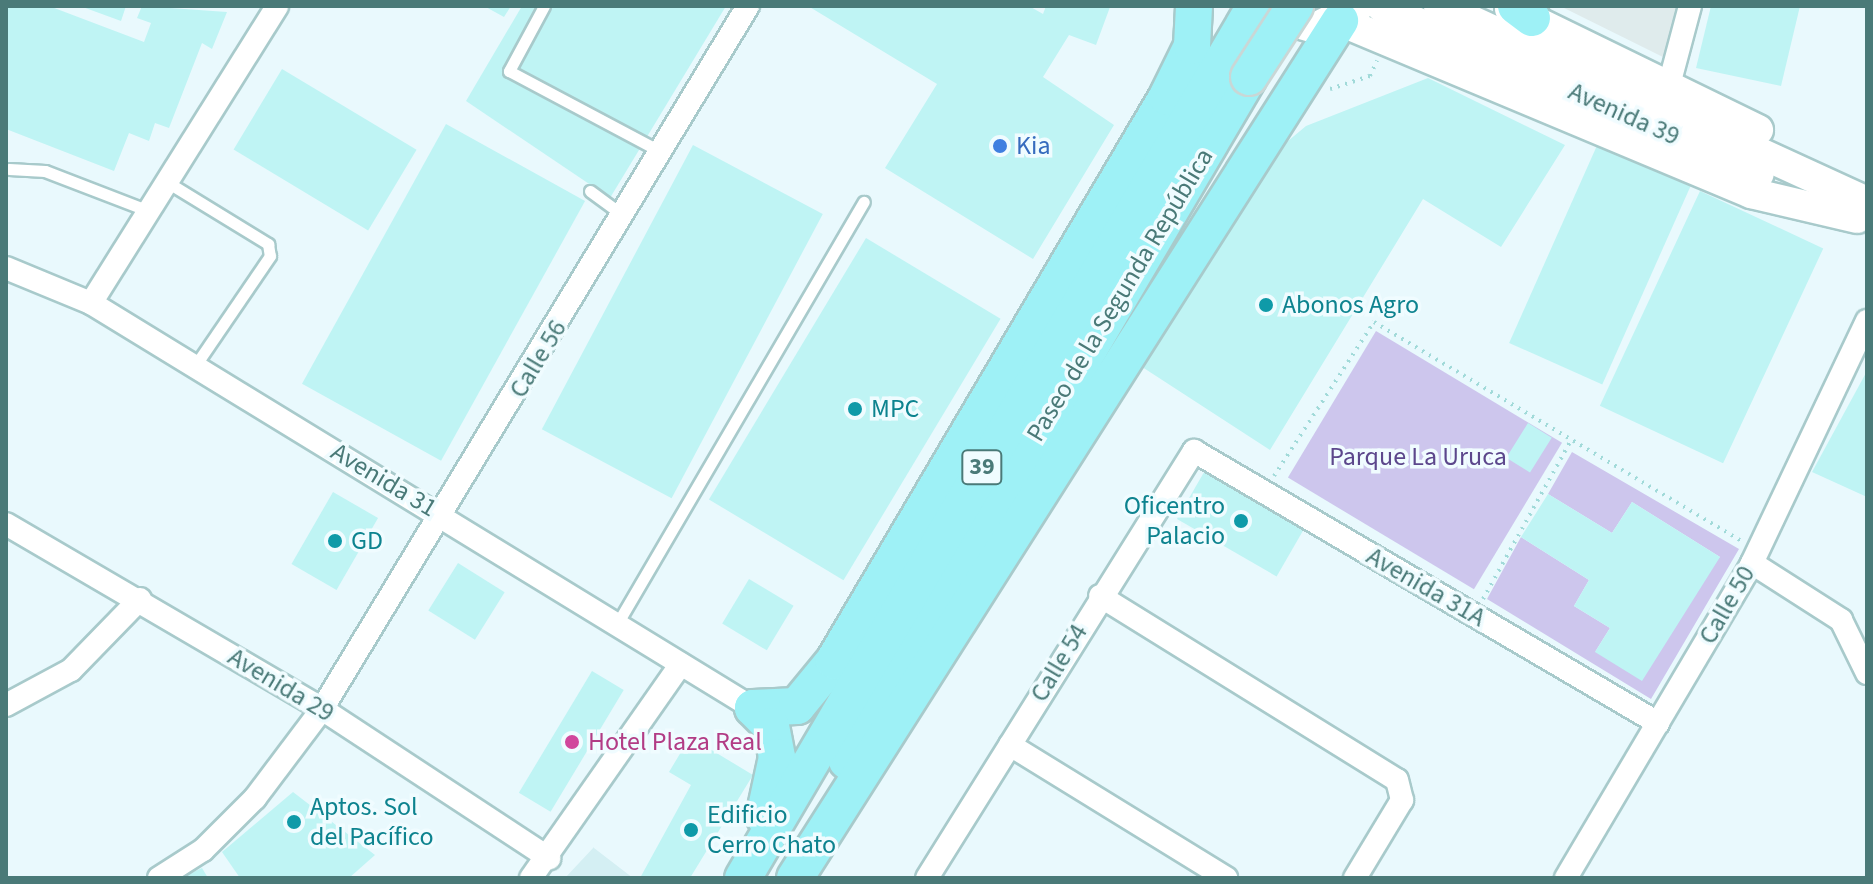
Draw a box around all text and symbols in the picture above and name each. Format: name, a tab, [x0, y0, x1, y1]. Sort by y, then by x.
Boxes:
street label: Avenida 39	[1564, 76, 1684, 152]
place label: Kia	[1016, 130, 1051, 162]
marker: Kia	[991, 137, 1009, 155]
street label: Paseo de la Segunda República	[1020, 143, 1220, 447]
place label: Abonos Agro	[1282, 289, 1419, 321]
marker: Abonos Agro	[1257, 296, 1275, 314]
street label: Calle 56	[503, 314, 573, 404]
place label: MPC	[871, 393, 919, 425]
marker: MPC	[846, 400, 864, 418]
street label: Avenida 31	[325, 436, 443, 524]
park label: Parque La Uruca	[1329, 441, 1507, 473]
road number: 39	[960, 447, 1004, 487]
place label: Oficentro Palacio	[1124, 490, 1225, 552]
marker: Oficentro Palacio	[1232, 512, 1250, 530]
place label: GD	[351, 525, 383, 557]
marker: GD	[326, 532, 344, 550]
street label: Avenida 31A	[1361, 540, 1491, 634]
street label: Calle 50	[1692, 560, 1762, 650]
street label: Calle 54	[1024, 618, 1094, 708]
street label: Avenida 29	[222, 641, 340, 729]
place label: Hotel Plaza Real	[588, 726, 762, 758]
marker: Hotel Plaza Real	[563, 733, 581, 751]
place label: Aptos. Sol del Pacífico	[310, 791, 434, 852]
place label: Edificio Cerro Chato	[707, 799, 836, 860]
marker: Aptos. Sol del Pacífico	[285, 813, 303, 831]
marker: Edificio Cerro Chato	[682, 821, 700, 839]

